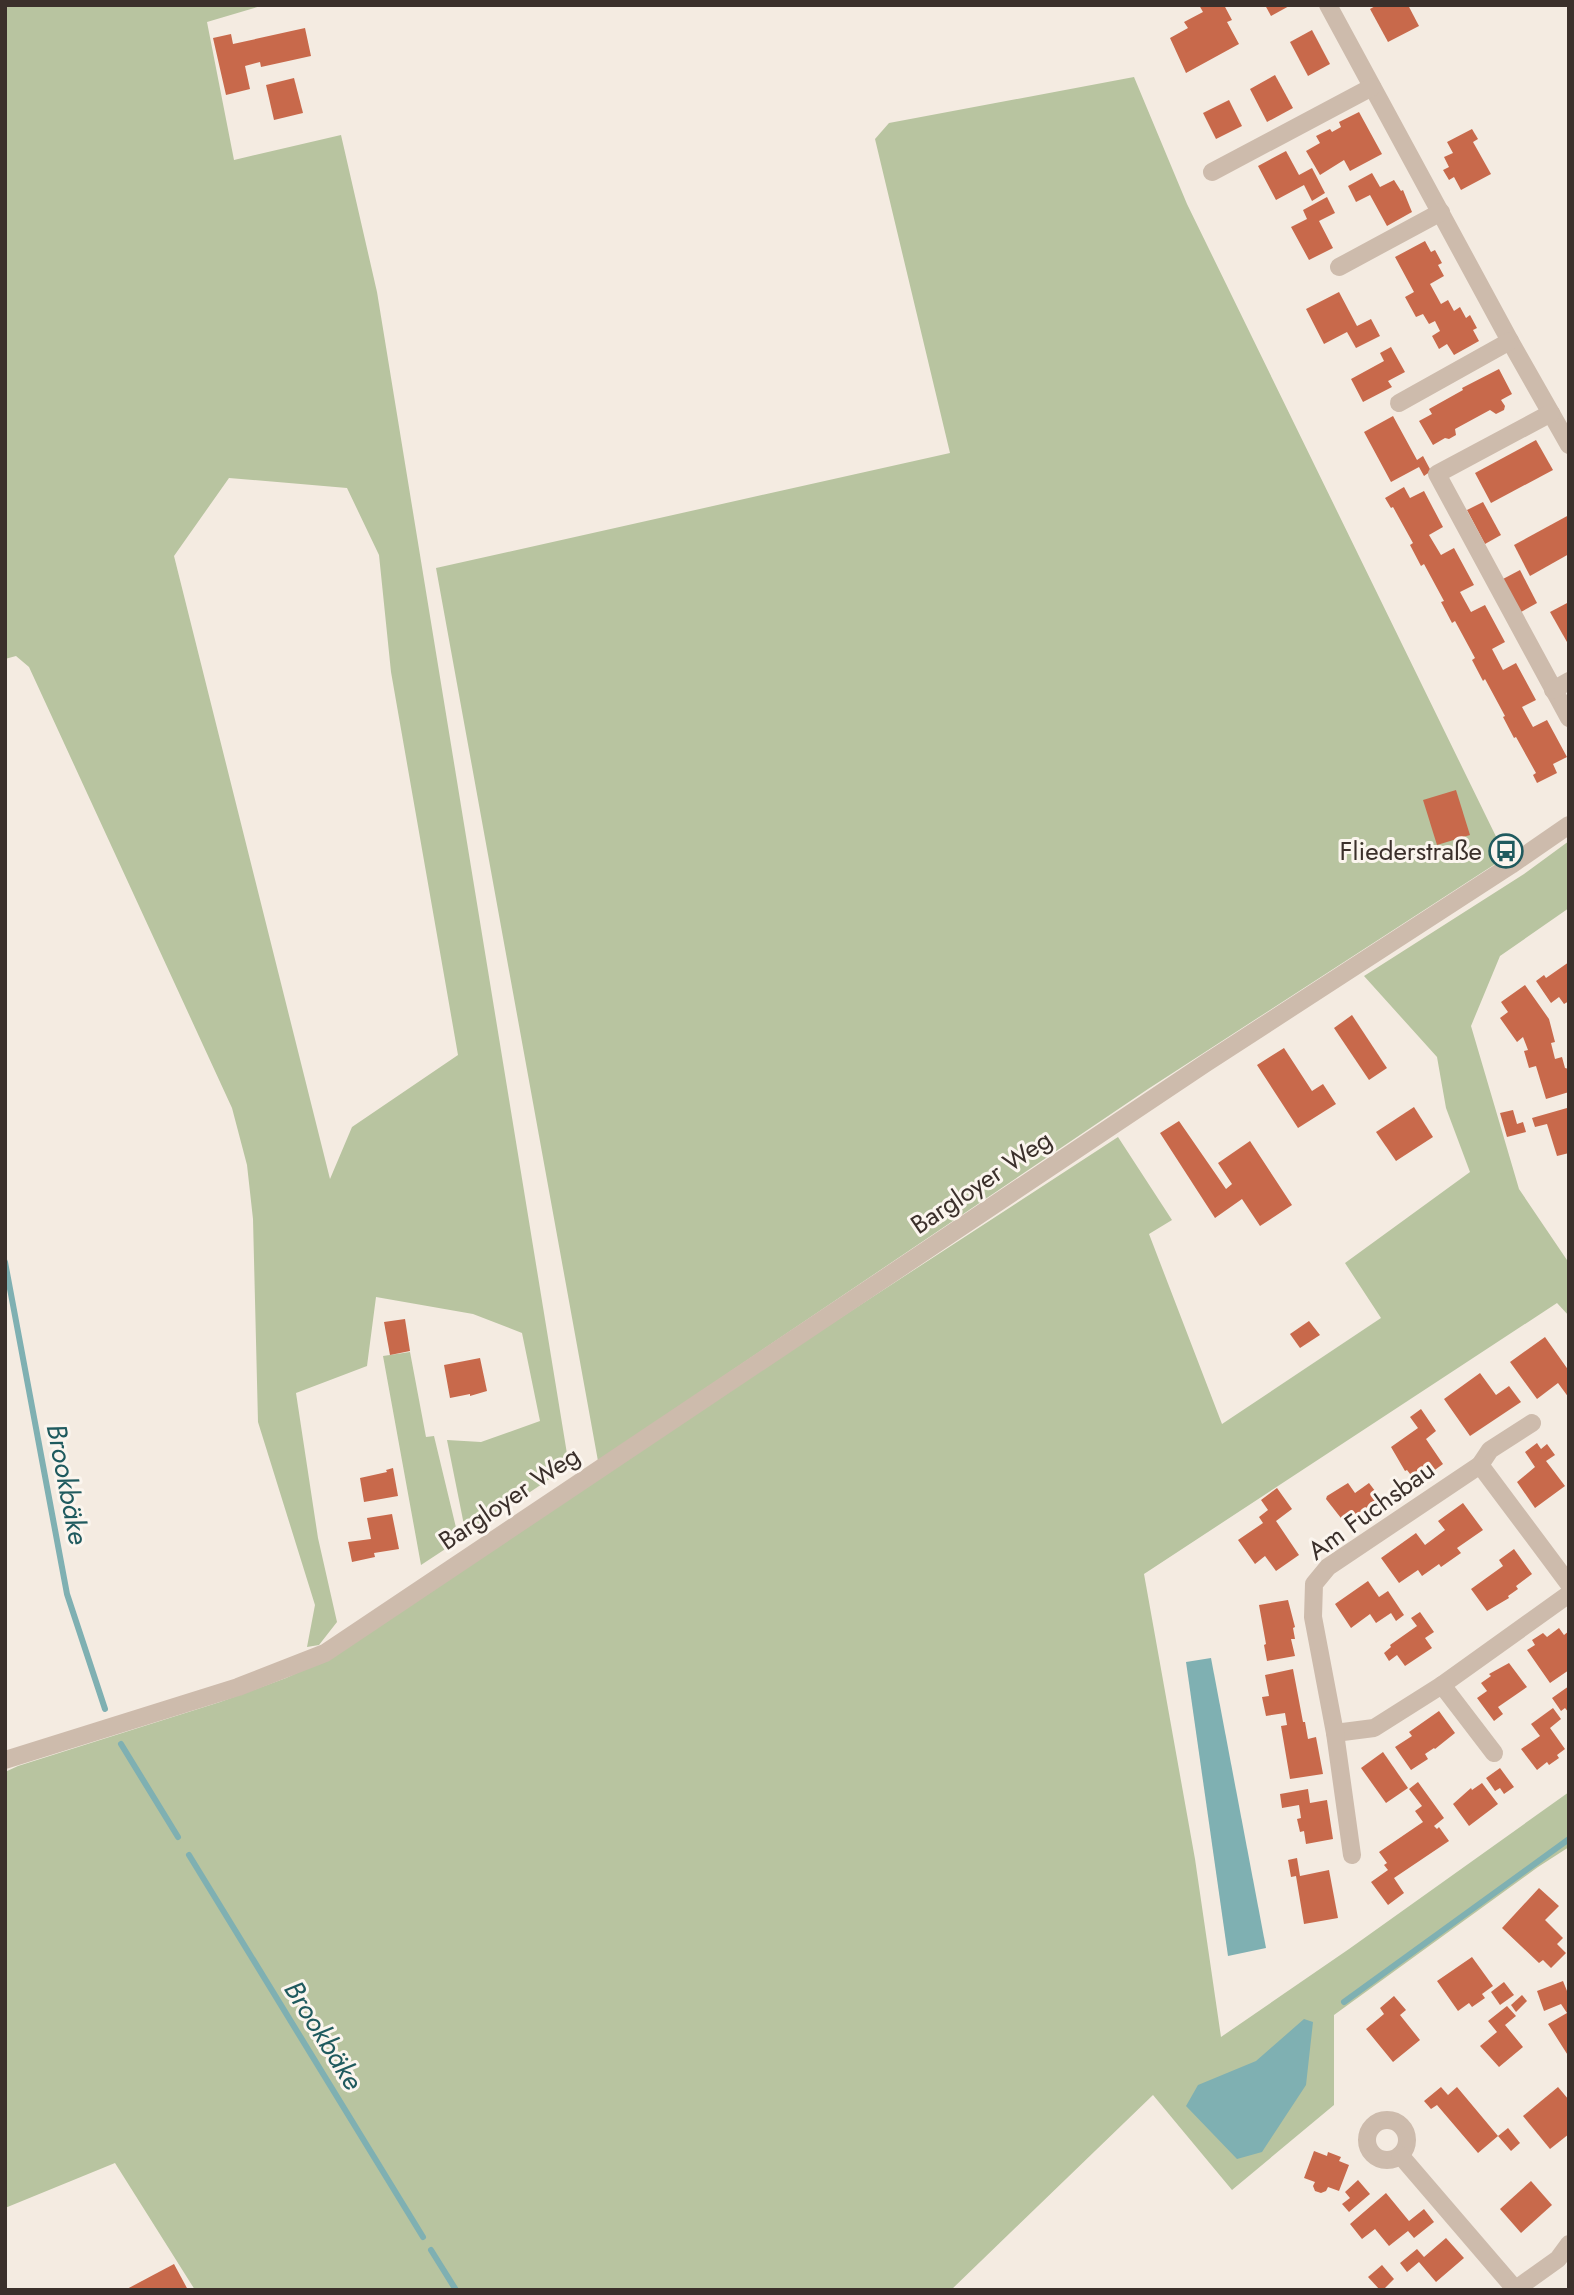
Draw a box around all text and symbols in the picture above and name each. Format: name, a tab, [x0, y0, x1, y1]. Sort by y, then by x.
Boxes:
place label: Fliederstraße	[1340, 832, 1482, 870]
bus stop icon: Fliederstraße	[1487, 832, 1525, 870]
street label: Bargloyer Weg	[903, 1121, 1059, 1243]
water label: Brookbäke	[36, 1420, 99, 1548]
street label: Bargloyer Weg	[431, 1437, 587, 1559]
street label: Am Fuchsbau	[1300, 1451, 1442, 1569]
water label: Brookbäke	[274, 1973, 373, 2098]

